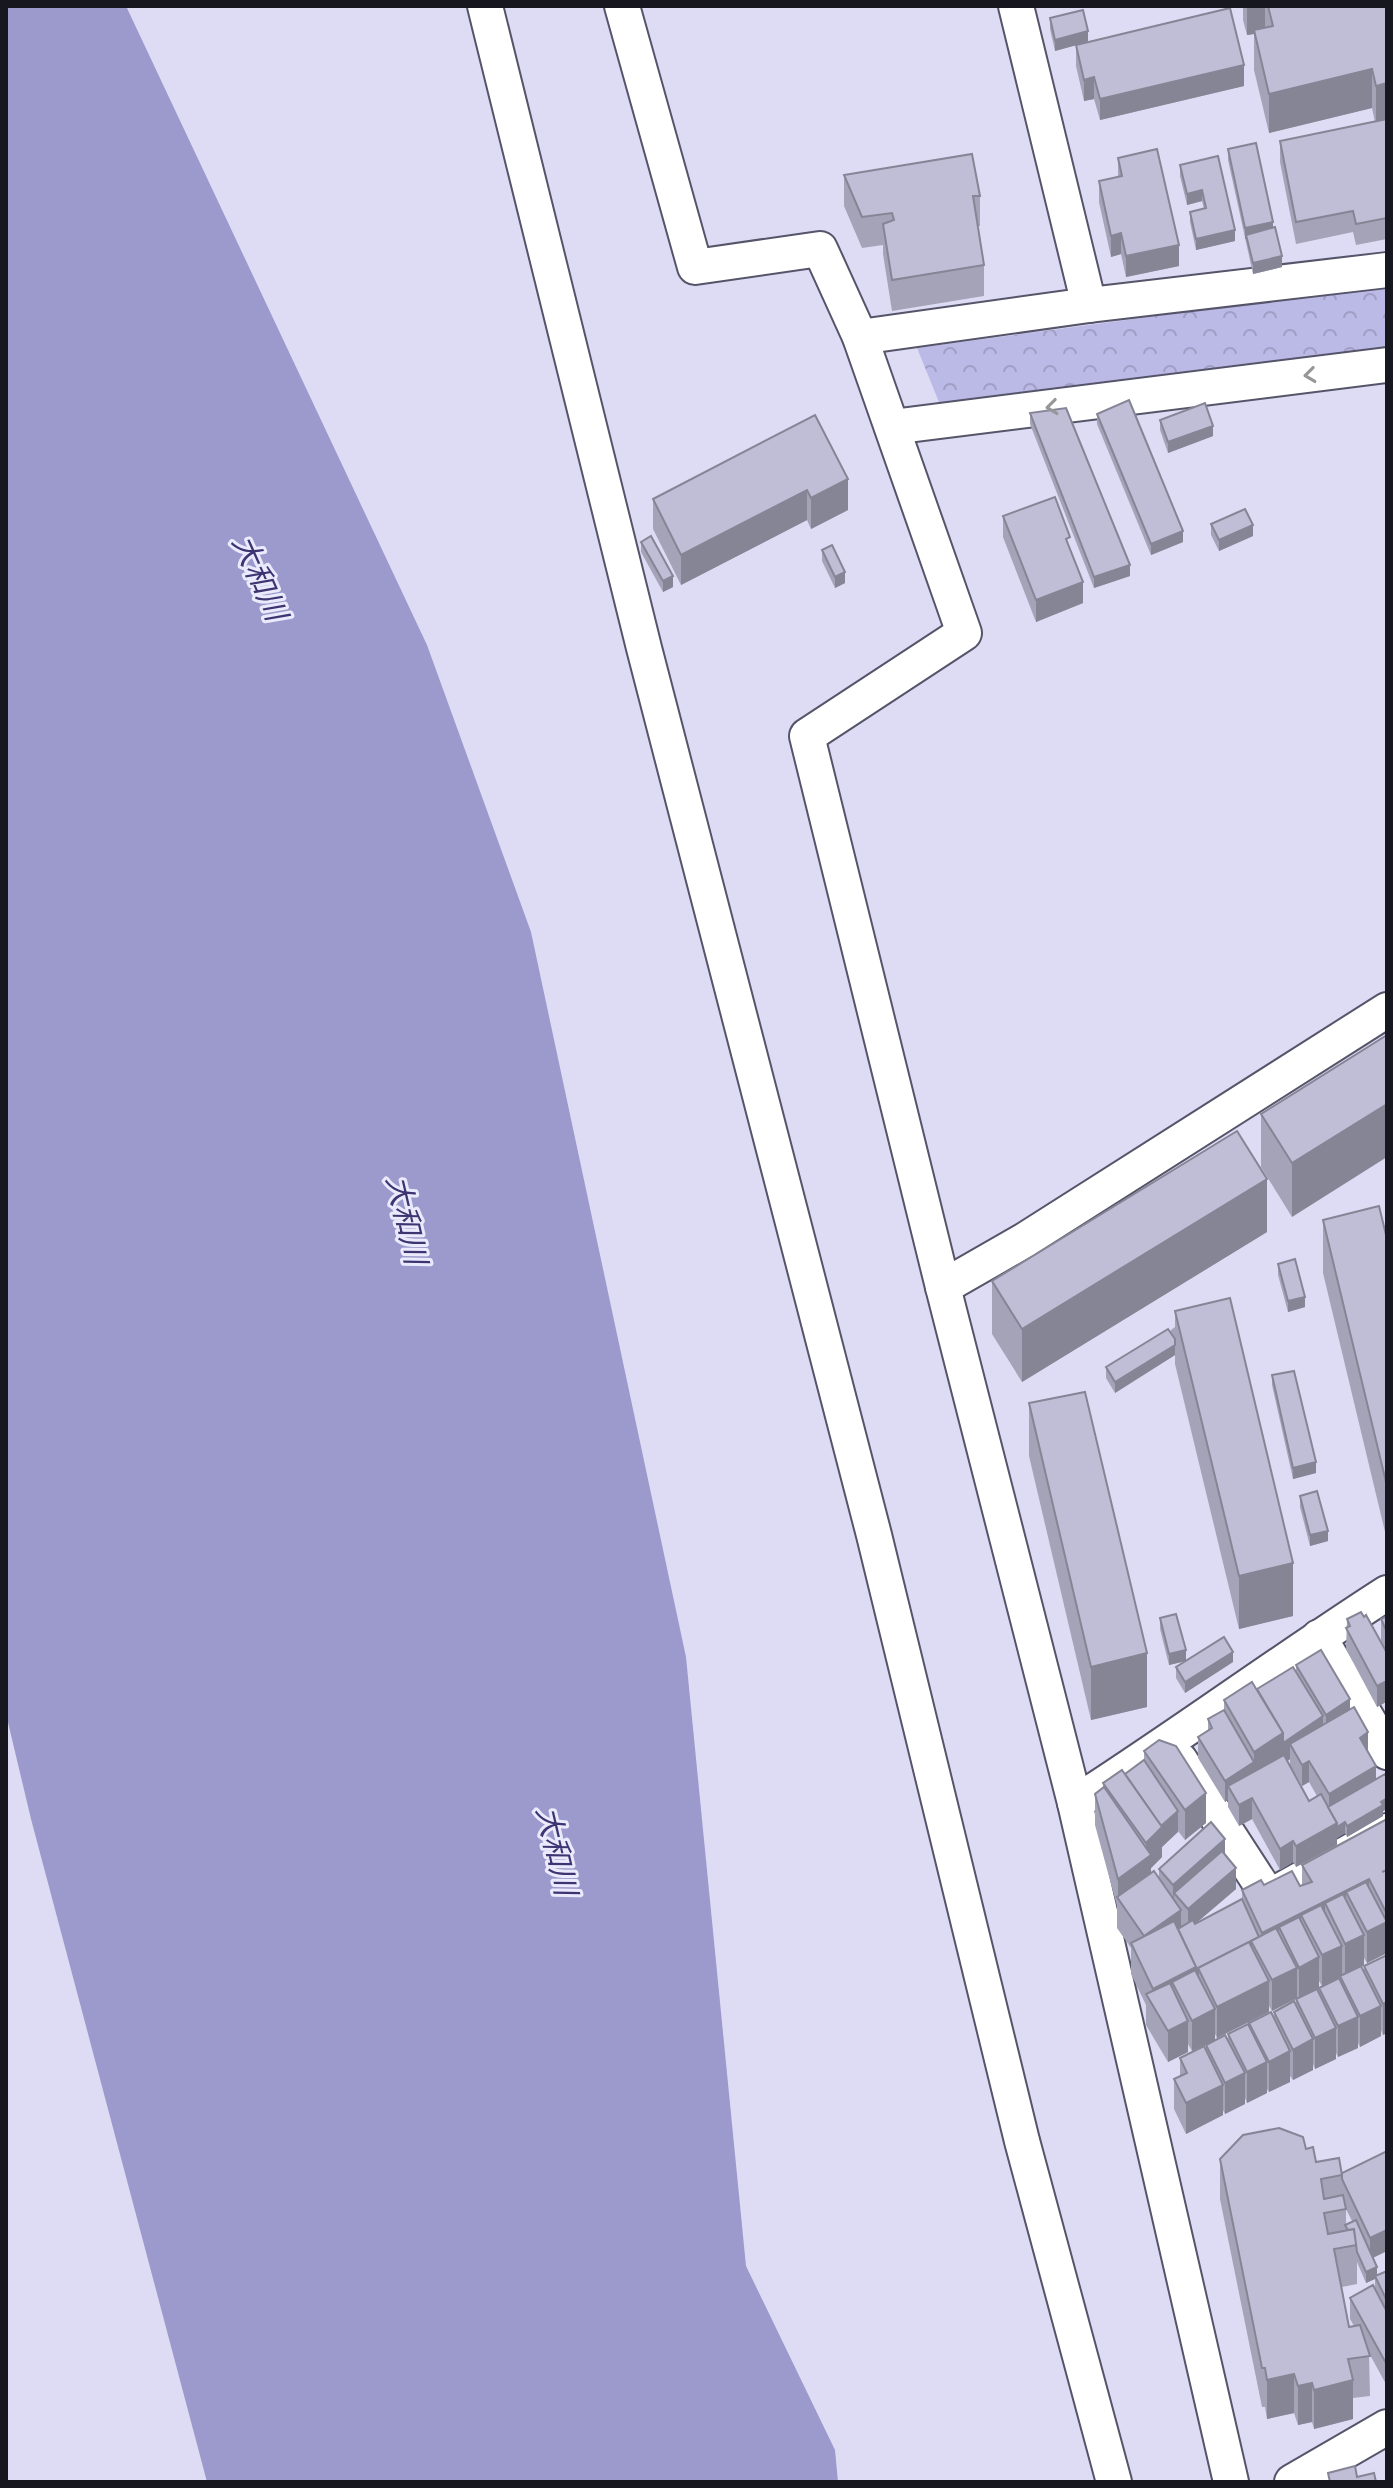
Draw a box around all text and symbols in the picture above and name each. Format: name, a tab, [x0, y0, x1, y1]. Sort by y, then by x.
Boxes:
one-way arrow	[1303, 366, 1316, 383]
one-way arrow	[1045, 398, 1059, 415]
water label: 大和川	[224, 529, 295, 629]
water label: 大和川	[378, 1172, 435, 1271]
water label: 大和川	[528, 1803, 585, 1902]

